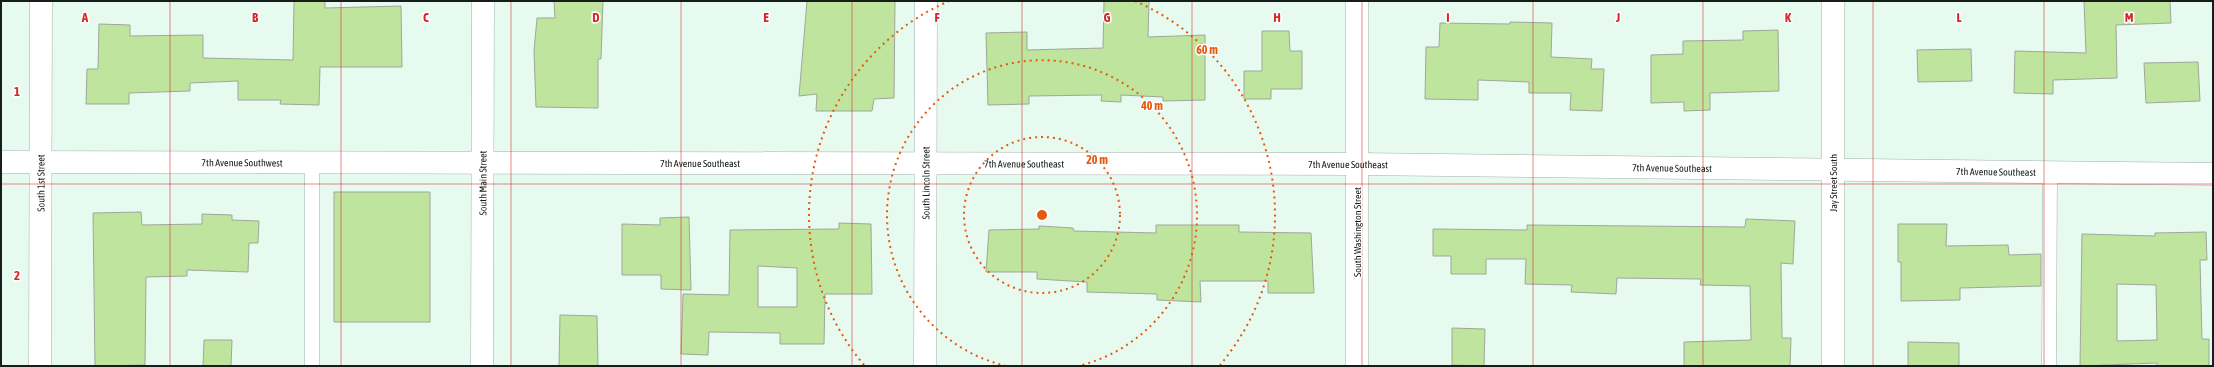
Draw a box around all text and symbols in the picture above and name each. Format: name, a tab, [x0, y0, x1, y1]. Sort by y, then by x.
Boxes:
text: A	[81, 10, 89, 25]
text: B	[252, 10, 259, 25]
text: C	[423, 10, 429, 25]
text: D	[592, 10, 600, 25]
text: E	[763, 10, 769, 25]
text: F	[934, 10, 940, 25]
text: G	[1104, 10, 1111, 25]
text: H	[1273, 10, 1281, 25]
text: I	[1446, 10, 1450, 25]
text: J	[1615, 10, 1620, 25]
text: K	[1785, 10, 1792, 25]
text: L	[1956, 10, 1962, 25]
text: M	[2125, 10, 2134, 25]
text: 60 m	[1196, 43, 1218, 57]
text: 1	[14, 84, 20, 99]
text: 40 m	[1140, 99, 1163, 113]
street label: South Lincoln Street	[920, 146, 932, 220]
street label: South Main Street	[477, 150, 489, 215]
text: 20 m	[1086, 153, 1108, 167]
street label: South 1st Street	[35, 154, 47, 212]
street label: Jay Street South	[1828, 154, 1839, 212]
street label: 7th Avenue Southwest	[201, 157, 283, 168]
street label: 7th Avenue Southeast	[660, 158, 740, 169]
street label: 7th Avenue Southeast	[984, 158, 1064, 170]
street label: 7th Avenue Southeast	[1308, 159, 1388, 170]
street label: 7th Avenue Southeast	[1632, 162, 1712, 174]
street label: 7th Avenue Southeast	[1956, 166, 2036, 178]
street label: South Washington Street	[1352, 187, 1363, 277]
centre of rings	[1035, 208, 1049, 222]
text: 2	[14, 268, 20, 283]

